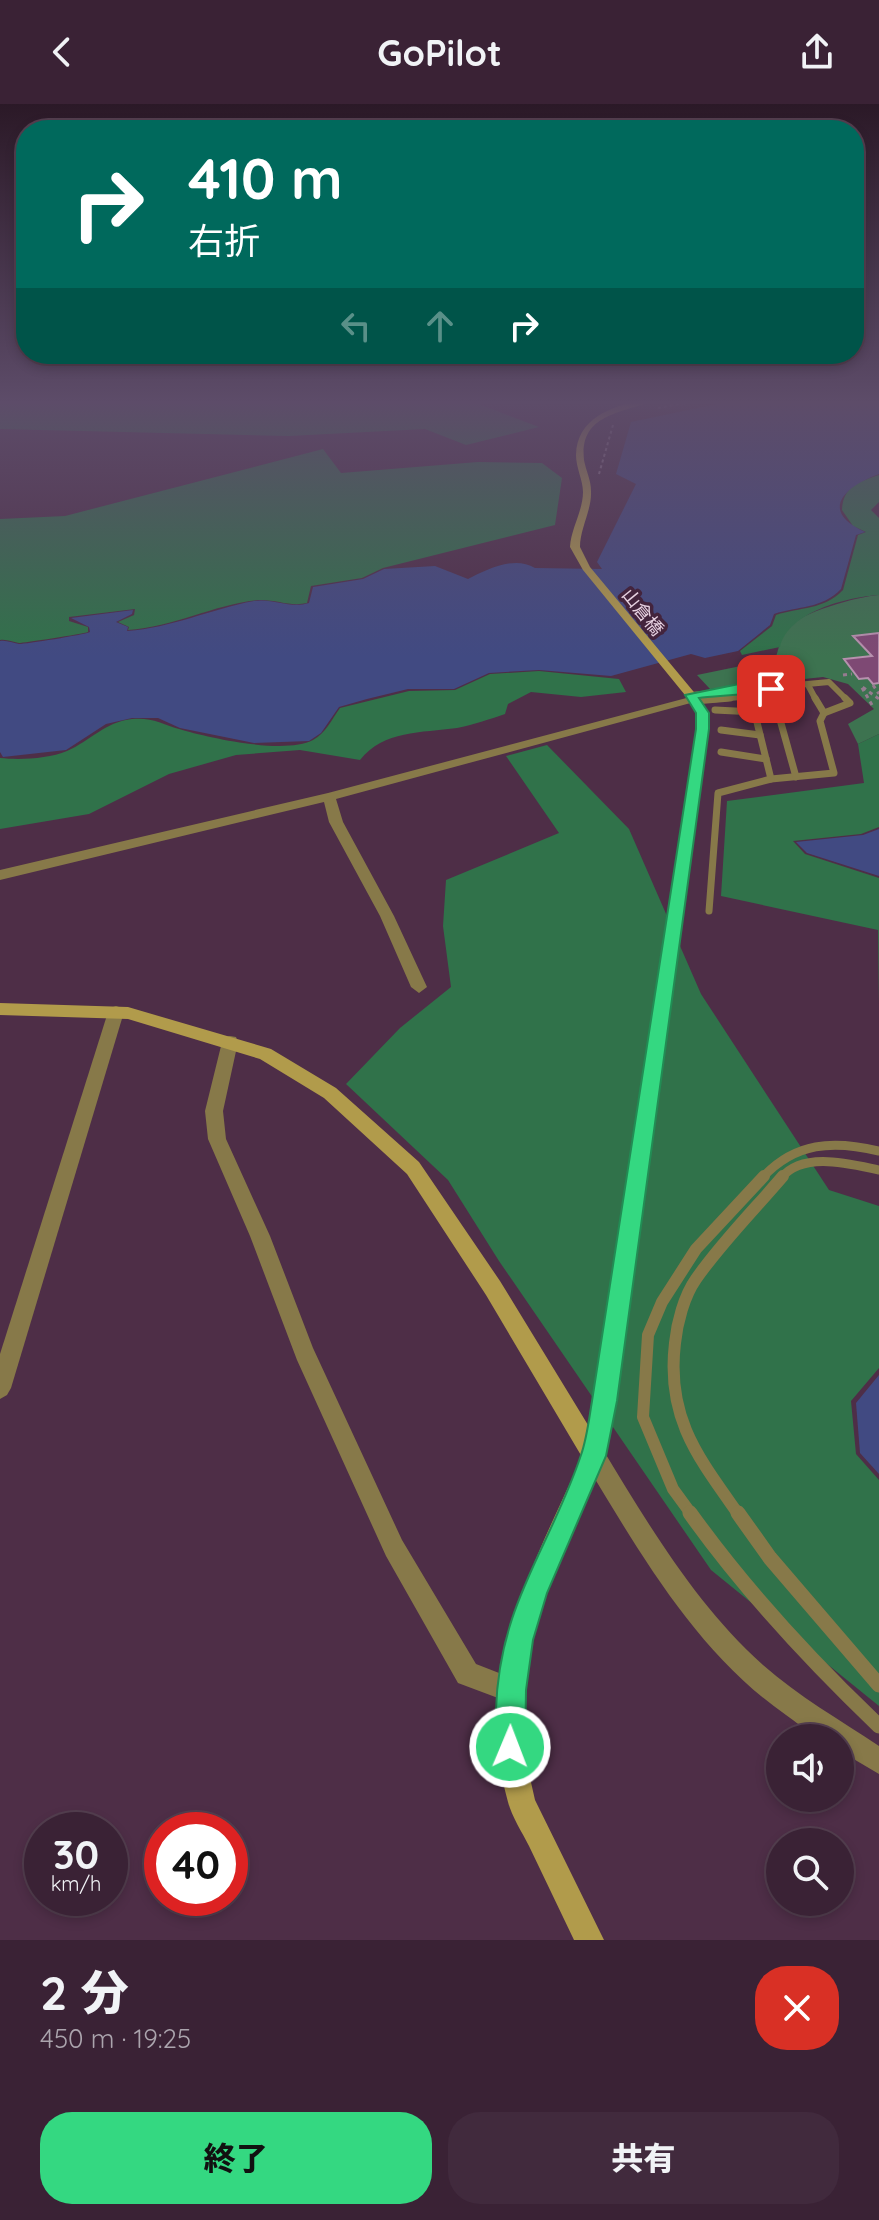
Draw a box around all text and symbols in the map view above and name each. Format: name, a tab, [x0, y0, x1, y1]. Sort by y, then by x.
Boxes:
icon: back	[40, 30, 84, 74]
text: GoPilot	[377, 30, 502, 75]
icon: share	[795, 30, 839, 74]
text: 410 m	[188, 143, 343, 213]
icon: right	[56, 152, 160, 256]
text: 右折	[188, 218, 260, 263]
icon: left	[334, 304, 378, 348]
icon: ahead	[418, 304, 462, 348]
icon: right	[502, 304, 546, 348]
street label: 山倉橋	[617, 584, 669, 640]
pin	[737, 655, 805, 723]
icon: arrive	[749, 667, 793, 711]
position arrow	[468, 1705, 552, 1789]
map controls	[766, 1724, 854, 1916]
button: sound	[766, 1724, 854, 1812]
speed limit sign: 40	[144, 1812, 248, 1916]
button: search	[766, 1828, 854, 1916]
text: 30	[53, 1829, 99, 1879]
text: km/h	[51, 1871, 101, 1896]
text: 2 分	[40, 1962, 129, 2022]
button: close	[755, 1966, 839, 2050]
text: 450 m · 19:25	[40, 2022, 191, 2055]
button: 終了	[40, 2112, 432, 2204]
button: 共有	[448, 2112, 839, 2204]

